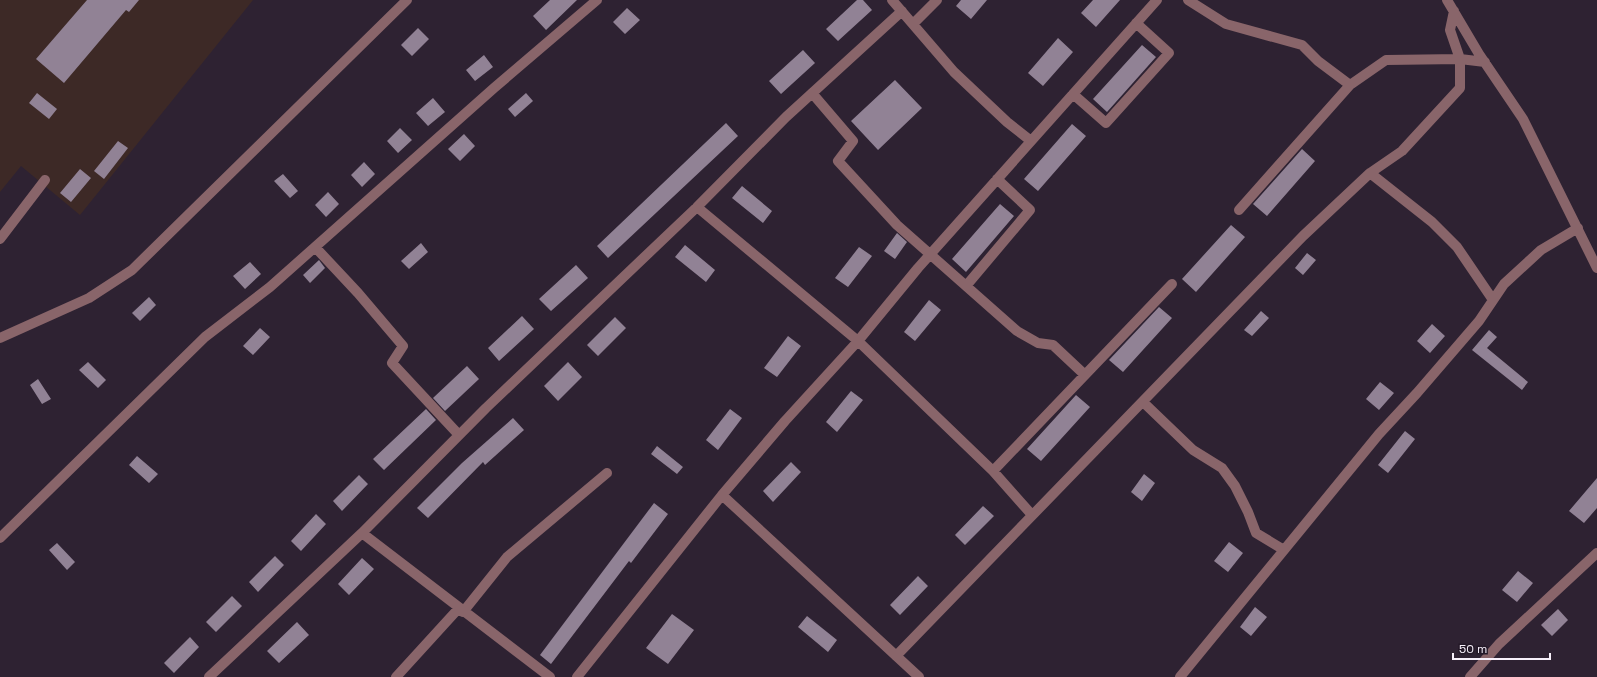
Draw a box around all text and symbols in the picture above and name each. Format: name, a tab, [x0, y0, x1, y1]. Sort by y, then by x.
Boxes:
scale bar	[1453, 635, 1550, 661]
text: 50 m	[1459, 641, 1487, 657]

